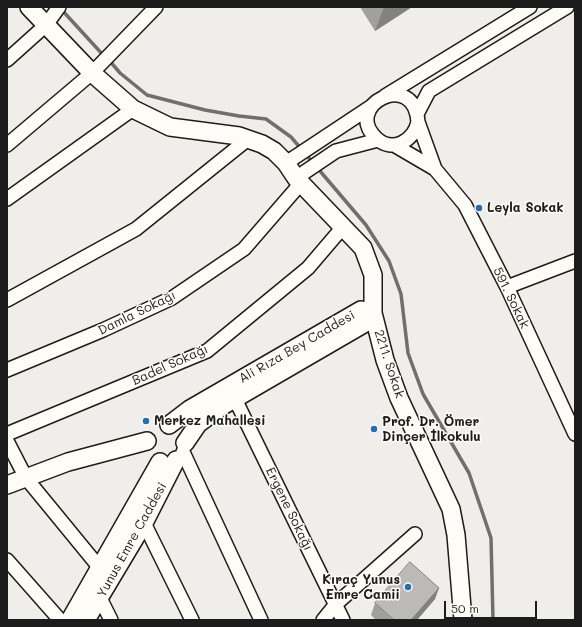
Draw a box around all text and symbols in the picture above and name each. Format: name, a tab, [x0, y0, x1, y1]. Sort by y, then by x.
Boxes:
place label: Leyla Sokak	[487, 200, 564, 216]
marker: Leyla Sokak	[474, 203, 484, 213]
street label: 591. Sokak	[490, 265, 532, 331]
street label: Damla Sokağı	[96, 287, 178, 339]
street label: Ali Rıza Bey Caddesi	[236, 307, 358, 387]
street label: 2211. Sokak	[371, 328, 407, 400]
street label: Badel Sokağı	[130, 341, 210, 389]
place label: Merkez Mahallesi	[154, 413, 266, 429]
place label: Prof. Dr. Ömer Dinçer İlkokulu	[382, 414, 481, 445]
marker: Merkez Mahallesi	[141, 416, 151, 426]
marker: Prof. Dr. Ömer Dinçer İlkokulu	[369, 424, 379, 434]
street label: Ergene Sokağı	[262, 465, 316, 553]
street label: Yunus Emre Caddesi	[94, 480, 170, 600]
place label: Kıraç Yunus Emre Camii	[322, 572, 400, 603]
marker: Kıraç Yunus Emre Camii	[403, 582, 413, 592]
scale bar	[446, 593, 539, 619]
text: 50 m	[451, 600, 479, 616]

